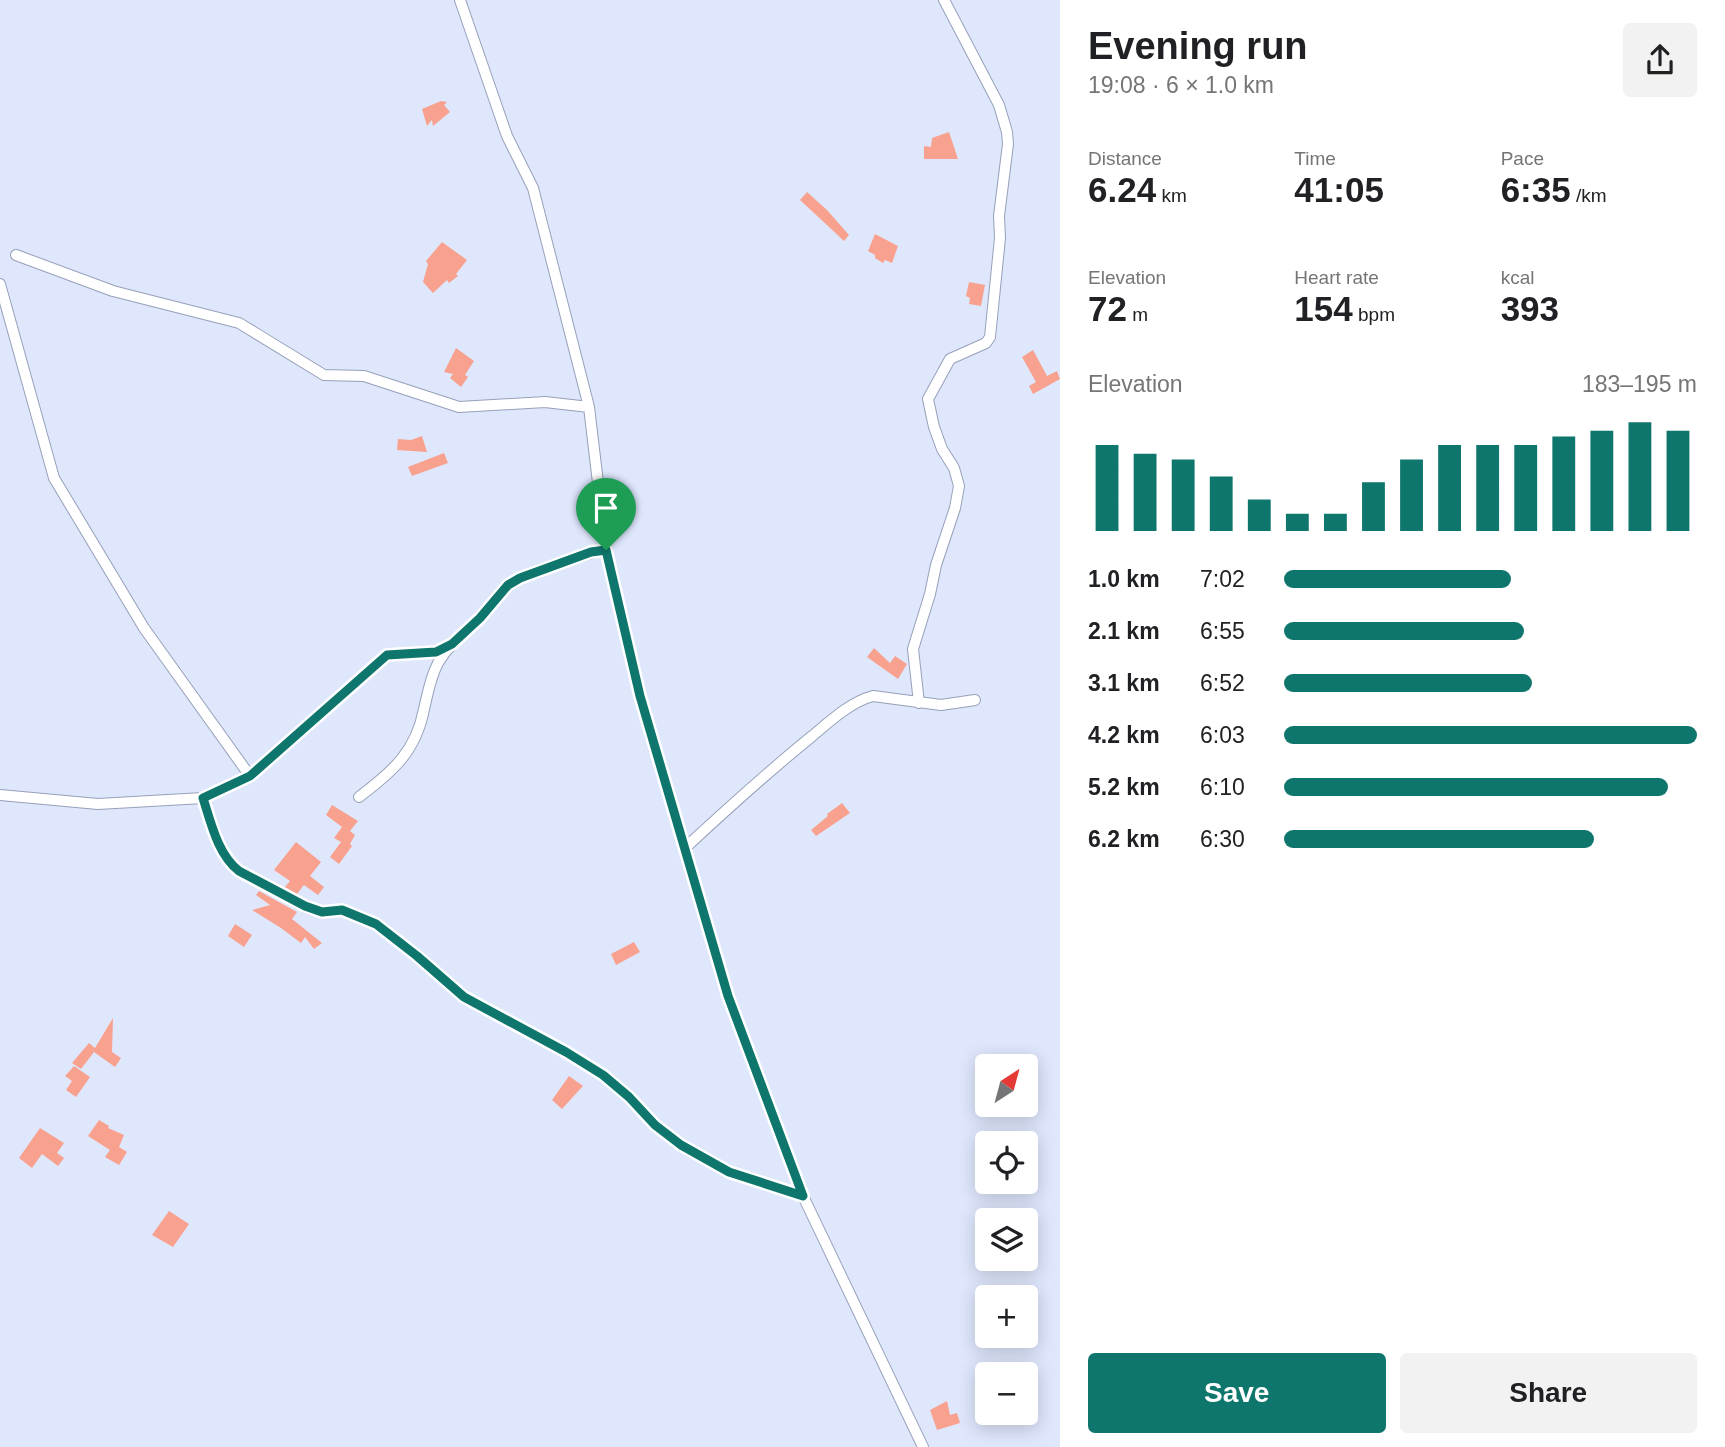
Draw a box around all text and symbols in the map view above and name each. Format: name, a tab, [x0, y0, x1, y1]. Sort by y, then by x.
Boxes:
button: share	[1623, 23, 1697, 97]
text: Evening run	[1088, 25, 1308, 67]
text: 19:08 · 6 × 1.0 km	[1088, 72, 1274, 98]
text: Distance	[1088, 148, 1162, 169]
text: Time	[1294, 148, 1336, 169]
text: Pace	[1501, 148, 1544, 169]
text: 6.24	[1088, 170, 1156, 209]
text: 41:05	[1294, 170, 1384, 209]
text: 6:35	[1501, 170, 1571, 209]
text: km	[1156, 185, 1187, 206]
text: /km	[1571, 185, 1607, 206]
text: Elevation	[1088, 267, 1166, 288]
text: Heart rate	[1294, 267, 1379, 288]
text: kcal	[1501, 267, 1534, 288]
text: 72	[1088, 289, 1127, 328]
text: 154	[1294, 289, 1353, 328]
text: 393	[1501, 289, 1559, 328]
text: m	[1127, 304, 1148, 325]
text: bpm	[1353, 304, 1395, 325]
text: Elevation	[1088, 371, 1183, 397]
text: 183–195 m	[1582, 371, 1697, 397]
pin	[576, 478, 636, 550]
icon: arrive	[587, 489, 625, 527]
text: 1.0 km	[1088, 566, 1160, 592]
text: 7:02	[1200, 566, 1245, 592]
text: 2.1 km	[1088, 618, 1160, 644]
text: 6:55	[1200, 618, 1245, 644]
text: 3.1 km	[1088, 670, 1160, 696]
text: 6:52	[1200, 670, 1245, 696]
text: 4.2 km	[1088, 722, 1160, 748]
text: 6:03	[1200, 722, 1245, 748]
text: 5.2 km	[1088, 774, 1160, 800]
text: 6:10	[1200, 774, 1245, 800]
text: 6.2 km	[1088, 826, 1160, 852]
text: 6:30	[1200, 826, 1245, 852]
north arrow	[975, 1054, 1038, 1116]
map controls	[975, 1054, 1038, 1425]
button: locate	[975, 1131, 1038, 1194]
button: layers	[975, 1208, 1038, 1271]
button: +	[975, 1285, 1038, 1348]
button: Save	[1088, 1353, 1386, 1433]
button: Share	[1400, 1353, 1697, 1433]
button: −	[975, 1362, 1038, 1425]

